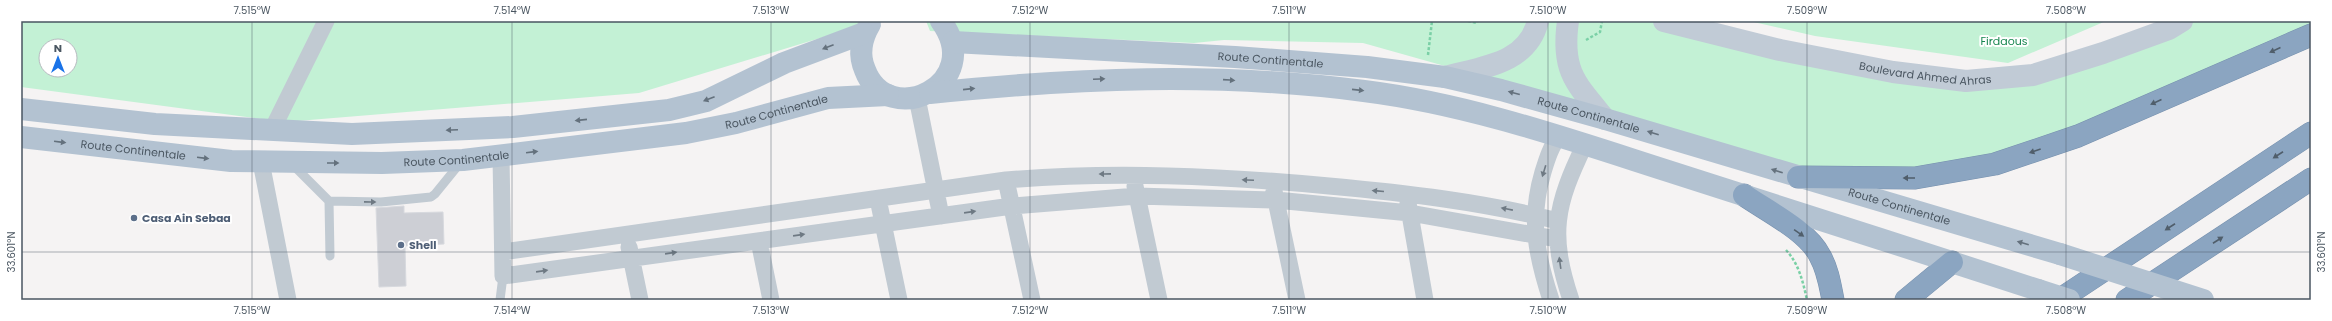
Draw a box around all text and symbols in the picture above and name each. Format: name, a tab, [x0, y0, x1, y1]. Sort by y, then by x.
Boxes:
text: 7.515°W	[233, 3, 271, 18]
text: 7.514°W	[493, 3, 531, 18]
text: 7.513°W	[753, 3, 790, 18]
text: 7.512°W	[1012, 3, 1049, 18]
text: 7.511°W	[1272, 3, 1306, 18]
text: 7.510°W	[1529, 3, 1567, 18]
text: 7.509°W	[1787, 3, 1827, 18]
text: 7.508°W	[2046, 3, 2086, 18]
park label: Firdaous	[1980, 33, 2028, 49]
north arrow	[38, 38, 78, 78]
text: N	[54, 40, 62, 56]
one-way arrow	[822, 45, 834, 51]
street label: Route Continentale	[1217, 48, 1324, 72]
one-way arrow	[2269, 48, 2281, 54]
street label: Boulevard Ahmed Ahras	[1858, 58, 1992, 89]
one-way arrow	[1093, 76, 1105, 83]
one-way arrow	[1223, 76, 1235, 83]
one-way arrow	[963, 85, 975, 92]
one-way arrow	[1352, 87, 1364, 94]
street label: Route Continentale	[724, 90, 830, 133]
one-way arrow	[1508, 90, 1521, 96]
street label: Route Continentale	[1536, 93, 1642, 137]
one-way arrow	[703, 97, 715, 103]
one-way arrow	[2150, 99, 2162, 106]
one-way arrow	[575, 117, 587, 123]
one-way arrow	[445, 127, 458, 133]
one-way arrow	[1646, 130, 1658, 136]
street label: Route Continentale	[80, 136, 187, 164]
one-way arrow	[54, 139, 66, 145]
street label: Route Continentale	[403, 146, 510, 170]
one-way arrow	[2029, 148, 2041, 154]
one-way arrow	[526, 149, 538, 155]
one-way arrow	[2273, 151, 2284, 159]
one-way arrow	[197, 155, 209, 161]
one-way arrow	[327, 160, 340, 166]
one-way arrow	[1541, 165, 1547, 177]
one-way arrow	[1771, 168, 1783, 174]
one-way arrow	[1098, 171, 1111, 177]
one-way arrow	[1902, 175, 1915, 181]
one-way arrow	[1242, 176, 1254, 183]
street label: Route Continentale	[1846, 184, 1953, 229]
one-way arrow	[1372, 187, 1384, 194]
one-way arrow	[364, 198, 376, 205]
one-way arrow	[1500, 206, 1513, 212]
one-way arrow	[964, 209, 976, 215]
place label: Casa Ain Sebaa	[142, 210, 231, 226]
marker: Casa Ain Sebaa	[129, 213, 139, 223]
one-way arrow	[2164, 223, 2176, 230]
one-way arrow	[1794, 229, 1804, 237]
text: 33.601°N	[4, 232, 19, 272]
one-way arrow	[793, 232, 805, 238]
text: 33.601°N	[2314, 232, 2329, 272]
one-way arrow	[2213, 236, 2223, 244]
place label: Shell	[409, 237, 436, 253]
marker: Shell	[396, 240, 406, 250]
one-way arrow	[2016, 240, 2028, 246]
one-way arrow	[665, 250, 677, 256]
one-way arrow	[1557, 257, 1563, 269]
one-way arrow	[536, 268, 548, 274]
text: 7.515°W	[233, 303, 271, 318]
text: 7.514°W	[493, 303, 531, 318]
text: 7.513°W	[753, 303, 790, 318]
text: 7.512°W	[1012, 303, 1049, 318]
text: 7.511°W	[1272, 303, 1306, 318]
text: 7.510°W	[1529, 303, 1567, 318]
text: 7.509°W	[1787, 303, 1827, 318]
text: 7.508°W	[2046, 303, 2086, 318]

